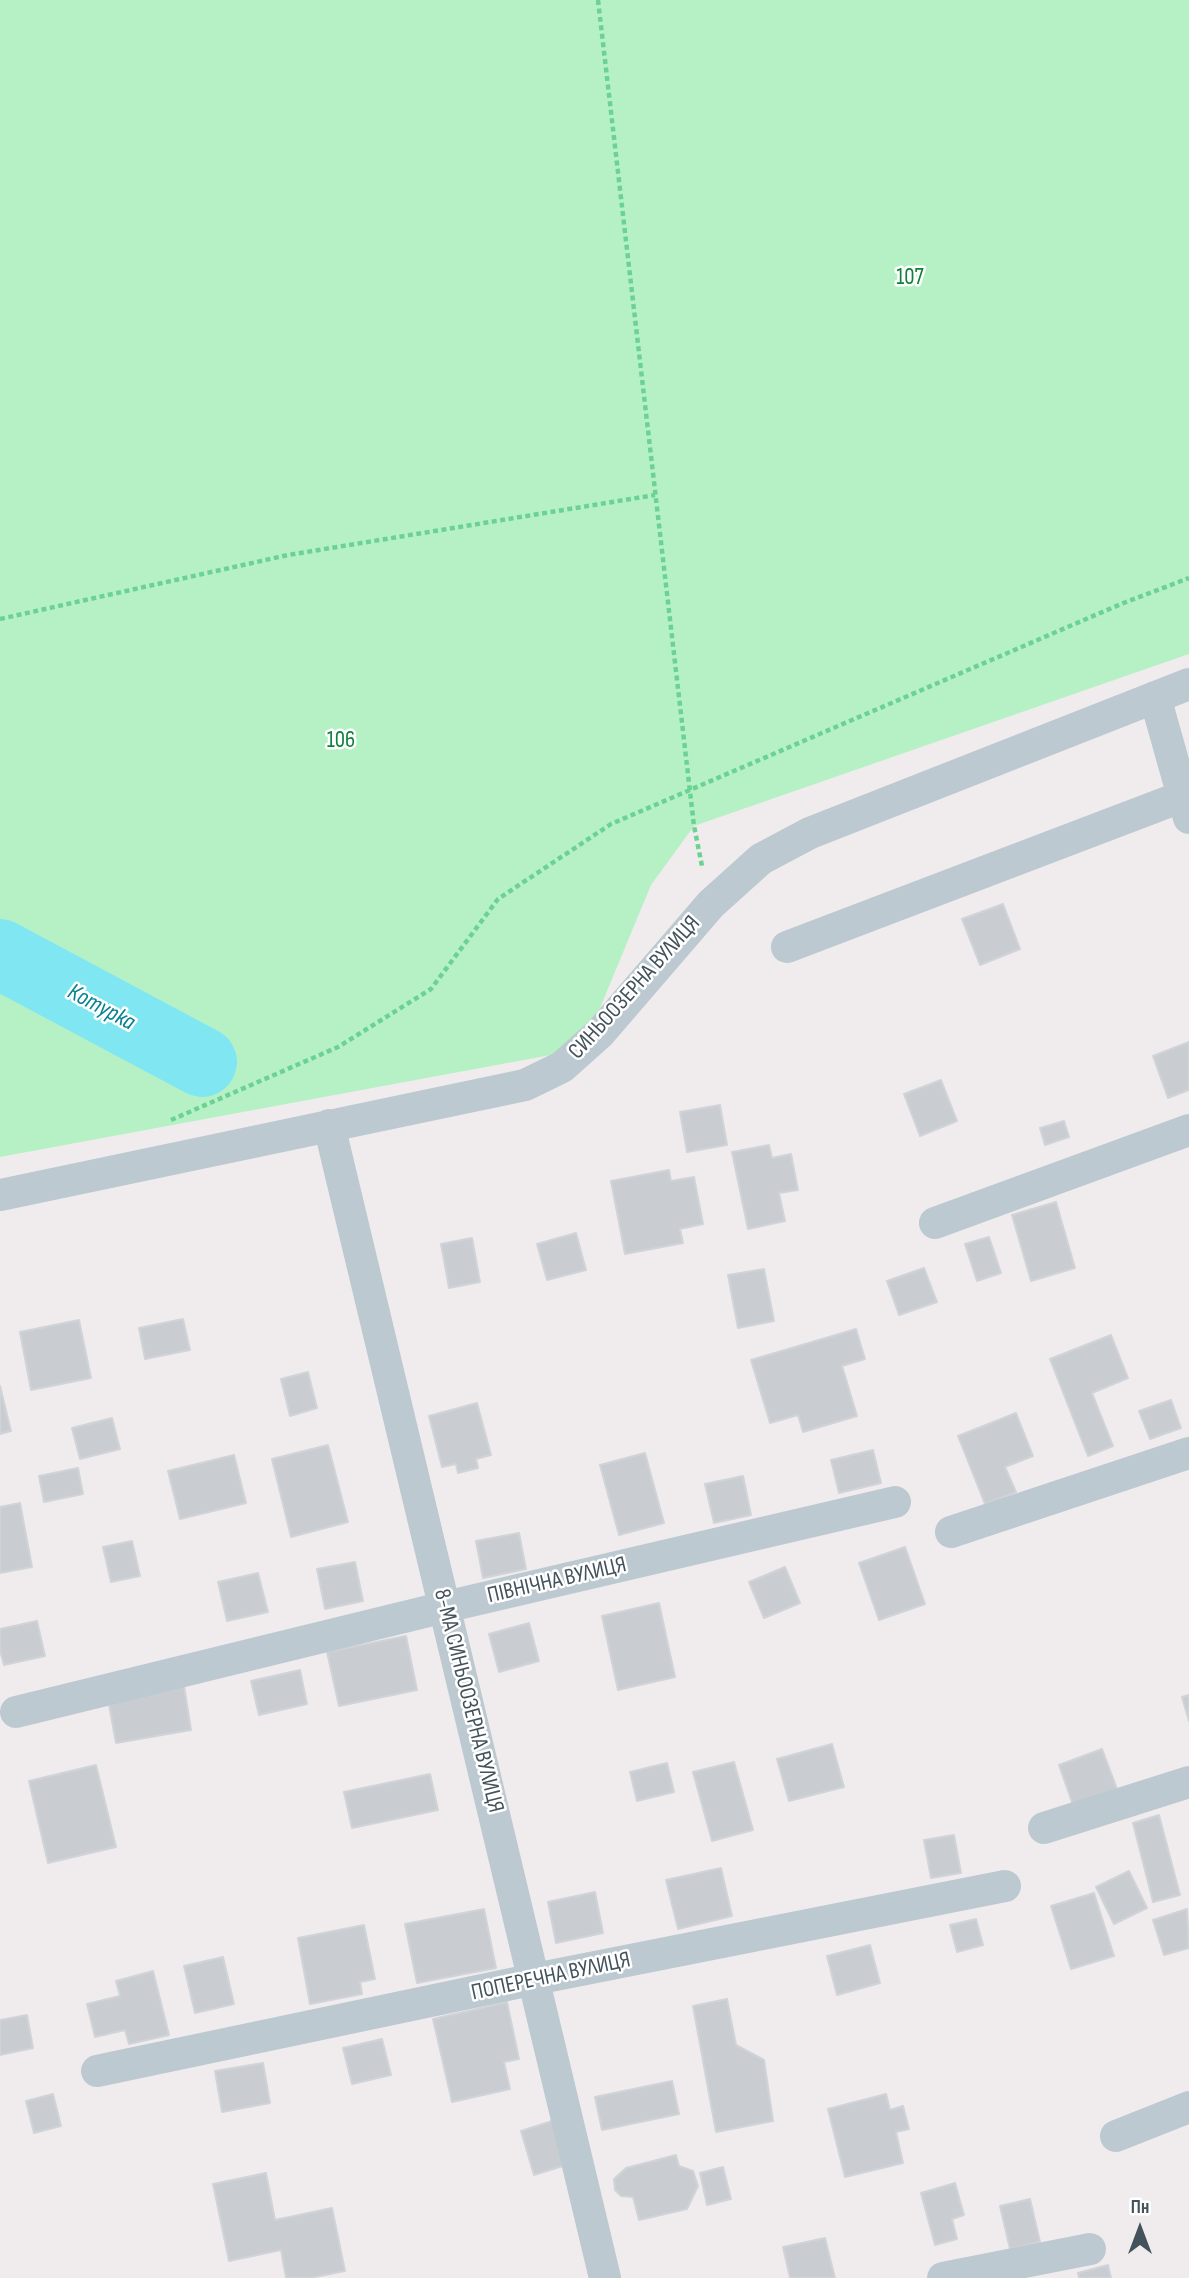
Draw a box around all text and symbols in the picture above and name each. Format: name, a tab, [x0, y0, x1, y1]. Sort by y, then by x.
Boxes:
park label: 107	[896, 264, 924, 292]
park label: 106	[327, 727, 355, 755]
street label: СИНЬООЗЕРНА ВУЛИЦЯ	[563, 911, 707, 1065]
water label: Котурка	[62, 978, 140, 1038]
street label: ПІВНІЧНА ВУЛИЦЯ	[485, 1552, 629, 1610]
street label: 8-МА СИНЬООЗЕРНА ВУЛИЦЯ	[427, 1586, 509, 1816]
street label: ПОПЕРЕЧНА ВУЛИЦЯ	[469, 1947, 633, 2007]
north arrow	[1105, 2194, 1175, 2264]
text: Пн	[1131, 2196, 1149, 2219]

